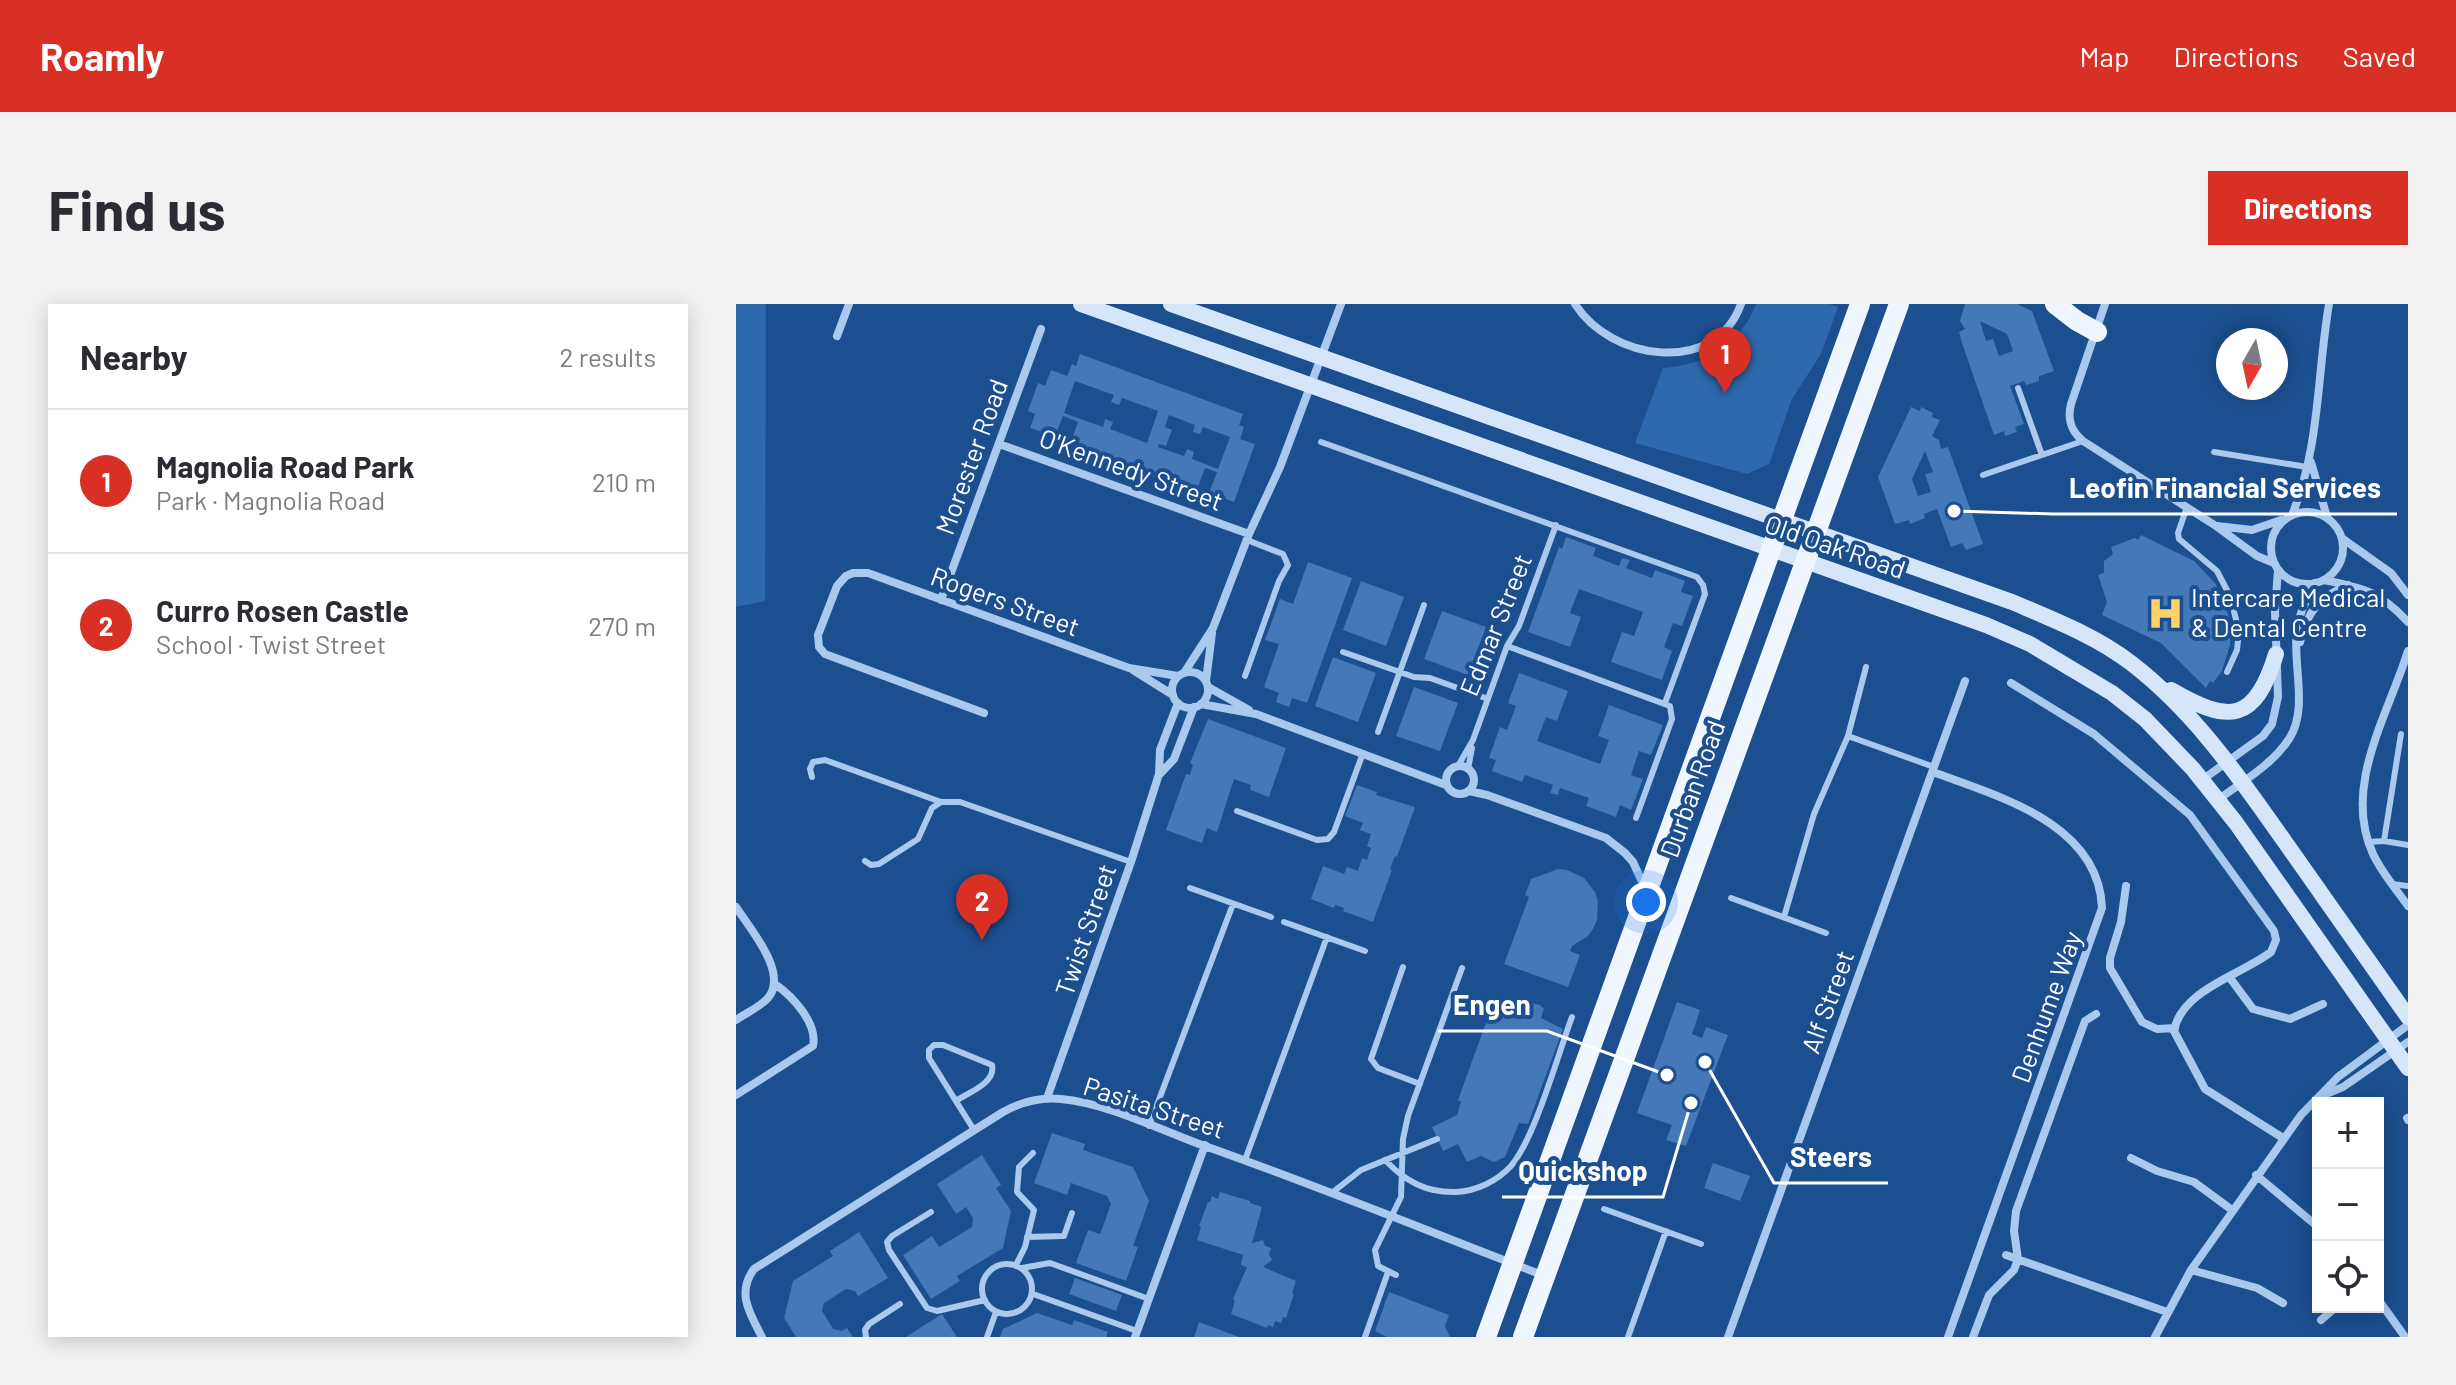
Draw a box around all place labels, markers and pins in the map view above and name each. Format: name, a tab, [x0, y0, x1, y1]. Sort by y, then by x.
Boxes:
pin: 1	[1699, 327, 1751, 393]
callout: Leofin Financial Services	[2053, 462, 2397, 514]
place label: Intercare Medical & Dental Centre	[2191, 581, 2385, 642]
hospital icon: Intercare Medical & Dental Centre	[2146, 594, 2184, 632]
pin: 2	[956, 874, 1008, 940]
callout: Engen	[1438, 979, 1547, 1031]
callout: Steers	[1774, 1131, 1888, 1183]
callout: Quickshop	[1502, 1145, 1663, 1197]

